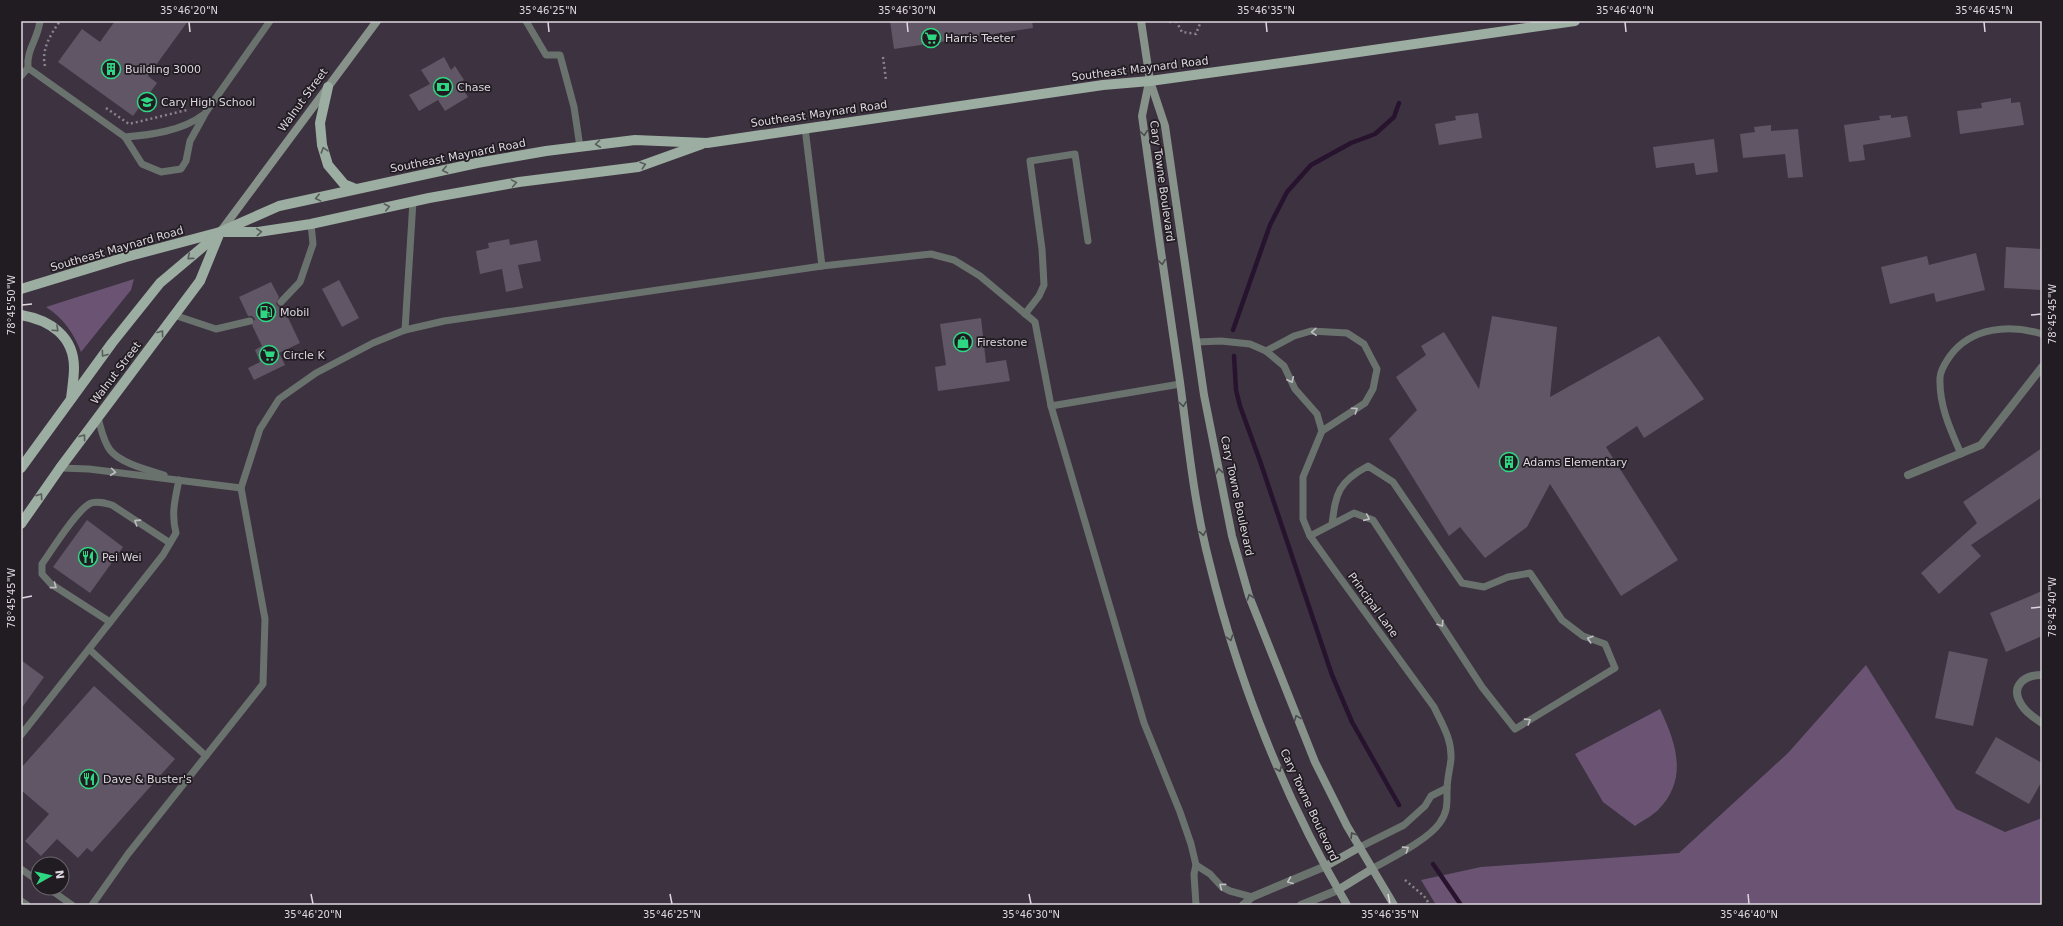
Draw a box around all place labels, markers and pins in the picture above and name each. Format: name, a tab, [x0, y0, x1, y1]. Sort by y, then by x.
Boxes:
supermarket icon: Harris Teeter	[920, 27, 942, 49]
place label: Harris Teeter	[945, 32, 1016, 45]
building icon: Building 3000	[100, 58, 122, 80]
place label: Building 3000	[125, 63, 201, 76]
bank icon: Chase	[432, 76, 454, 98]
place label: Chase	[457, 81, 491, 94]
school or university icon: Cary High School	[136, 91, 158, 113]
place label: Cary High School	[161, 96, 255, 109]
fuel station icon: Mobil	[255, 301, 277, 323]
place label: Mobil	[280, 306, 309, 319]
shop icon: Firestone	[952, 331, 974, 353]
place label: Firestone	[977, 336, 1027, 349]
supermarket icon: Circle K	[258, 344, 280, 366]
place label: Circle K	[283, 349, 325, 362]
building icon: Adams Elementary	[1498, 451, 1520, 473]
place label: Adams Elementary	[1523, 456, 1628, 469]
restaurant icon: Pei Wei	[77, 546, 99, 568]
place label: Pei Wei	[102, 551, 142, 564]
restaurant icon: Dave & Buster's	[78, 768, 100, 790]
place label: Dave & Buster's	[103, 773, 192, 786]

